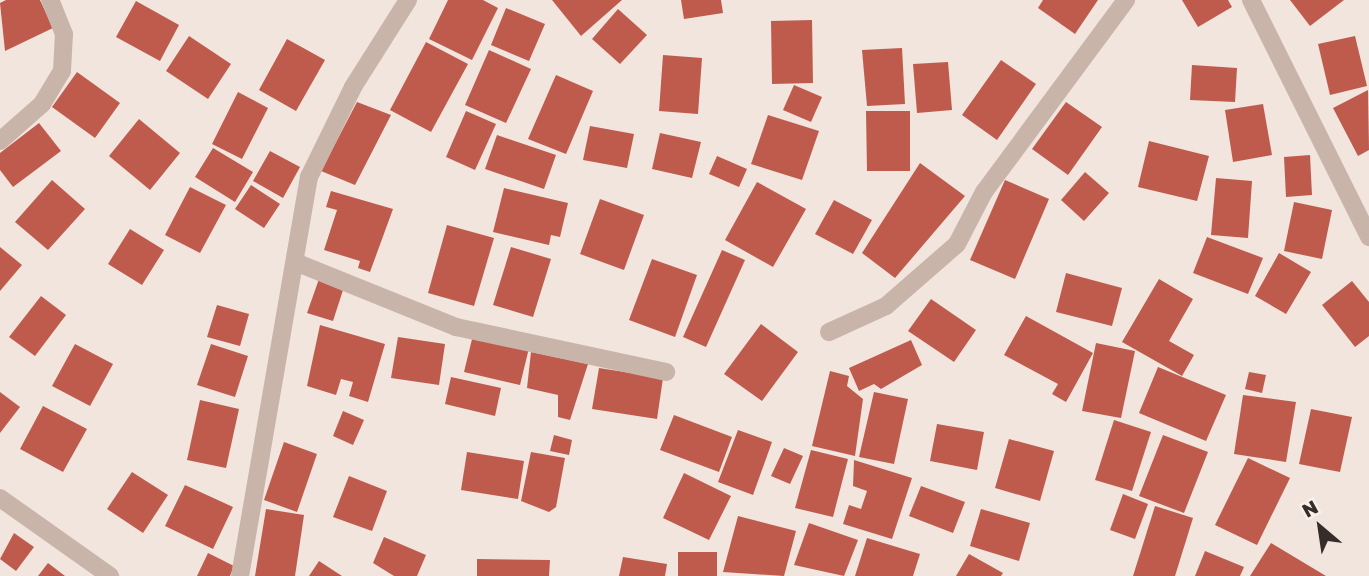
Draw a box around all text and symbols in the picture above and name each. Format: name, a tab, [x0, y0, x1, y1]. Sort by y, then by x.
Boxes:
north arrow	[1285, 492, 1355, 562]
text: N	[1298, 495, 1321, 522]

